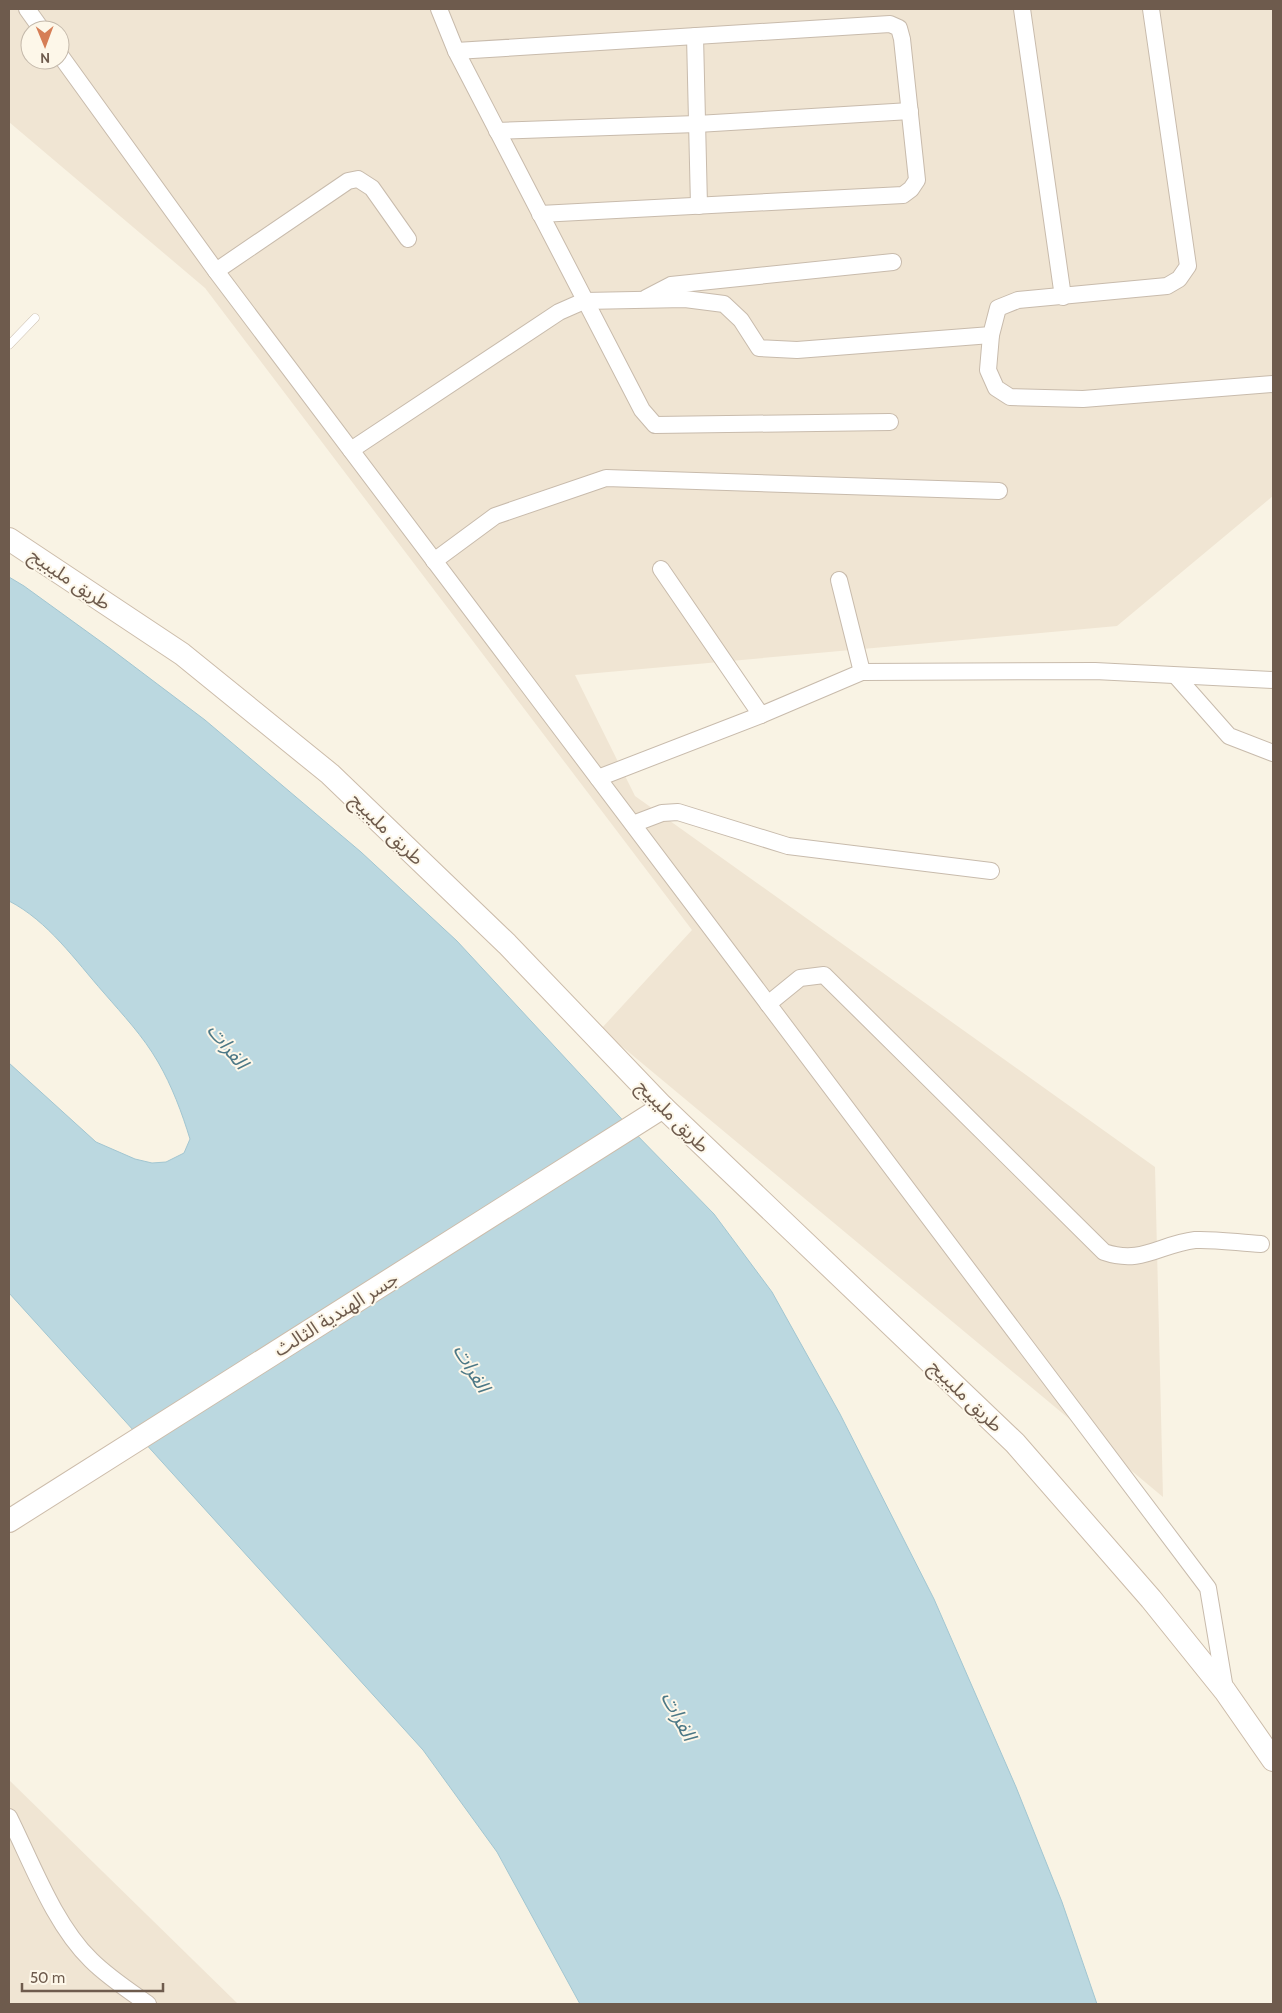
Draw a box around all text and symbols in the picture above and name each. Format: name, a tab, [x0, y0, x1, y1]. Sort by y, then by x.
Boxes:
north arrow	[20, 20, 70, 70]
text: N	[40, 49, 50, 67]
street label: طريق مليبيج	[23, 543, 115, 617]
street label: طريق مليبيج	[343, 788, 429, 872]
water label: الفرات	[202, 1018, 255, 1075]
street label: طريق مليبيج	[630, 1075, 714, 1160]
street label: جسر الهندية الثالث	[270, 1267, 402, 1361]
water label: الفرات	[448, 1340, 497, 1398]
street label: طريق مليبيج	[922, 1355, 1008, 1439]
water label: الفرات	[656, 1687, 703, 1747]
scale bar	[22, 1960, 164, 1992]
text: 50 m	[30, 1969, 65, 1987]

